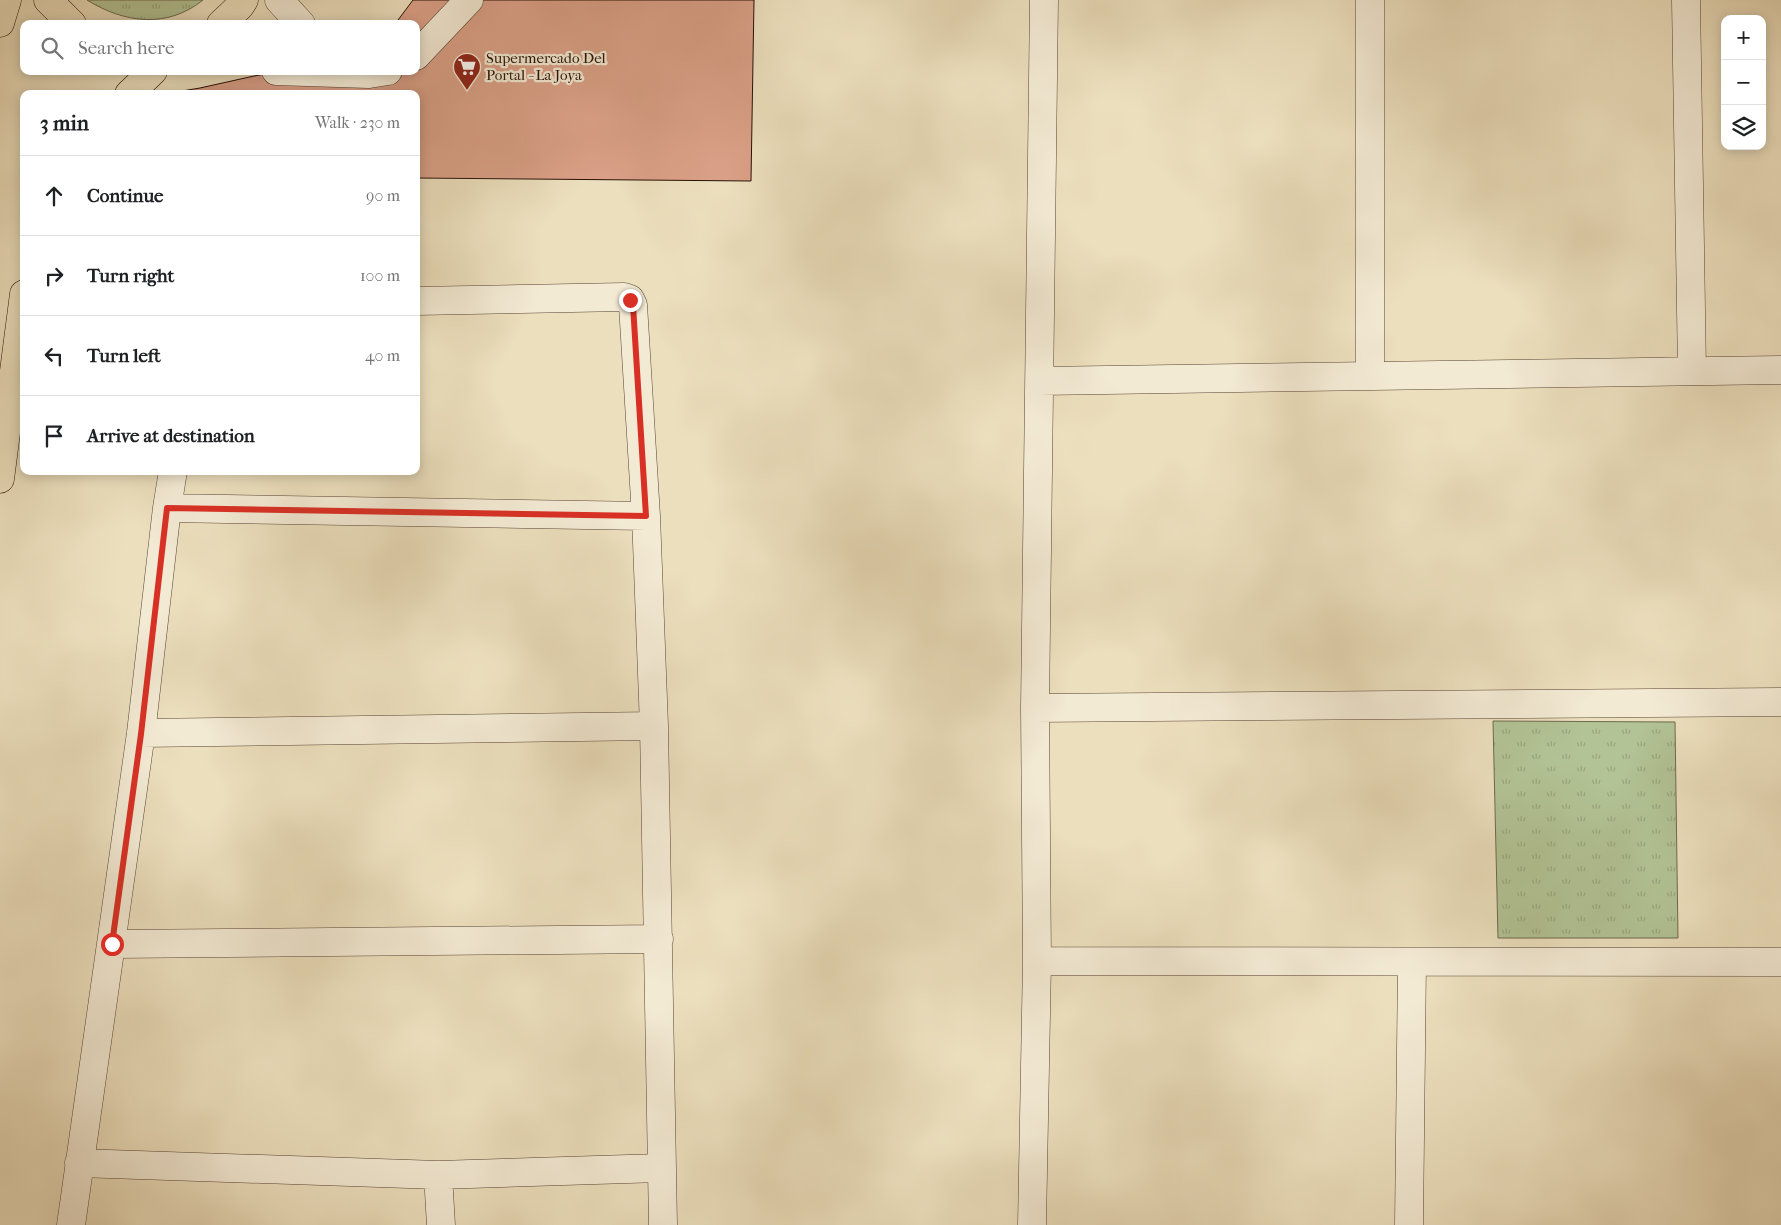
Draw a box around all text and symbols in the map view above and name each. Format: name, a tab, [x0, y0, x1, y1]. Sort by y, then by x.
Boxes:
map controls	[1721, 15, 1766, 150]
button: +	[1721, 15, 1766, 60]
search box	[20, 20, 420, 75]
icon: search	[38, 34, 66, 62]
text: Search here	[78, 37, 174, 59]
place label: Supermercado Del Portal - La Joya	[486, 49, 606, 84]
supermarket icon: Supermercado Del Portal - La Joya	[452, 52, 482, 91]
button: −	[1721, 60, 1766, 105]
button: layers	[1721, 105, 1766, 150]
text: 3 min	[40, 111, 89, 135]
text: Walk · 230 m	[315, 113, 400, 132]
icon: ahead	[40, 182, 68, 210]
text: Continue	[87, 185, 163, 207]
text: 90 m	[366, 186, 400, 205]
icon: right	[40, 262, 68, 290]
text: Turn right	[87, 265, 174, 287]
text: 100 m	[360, 266, 400, 285]
route end	[619, 289, 642, 312]
icon: left	[40, 342, 68, 370]
text: Turn left	[87, 345, 161, 367]
text: 40 m	[365, 346, 400, 365]
icon: arrive	[40, 422, 68, 450]
text: Arrive at destination	[87, 425, 255, 447]
route start	[101, 933, 124, 956]

